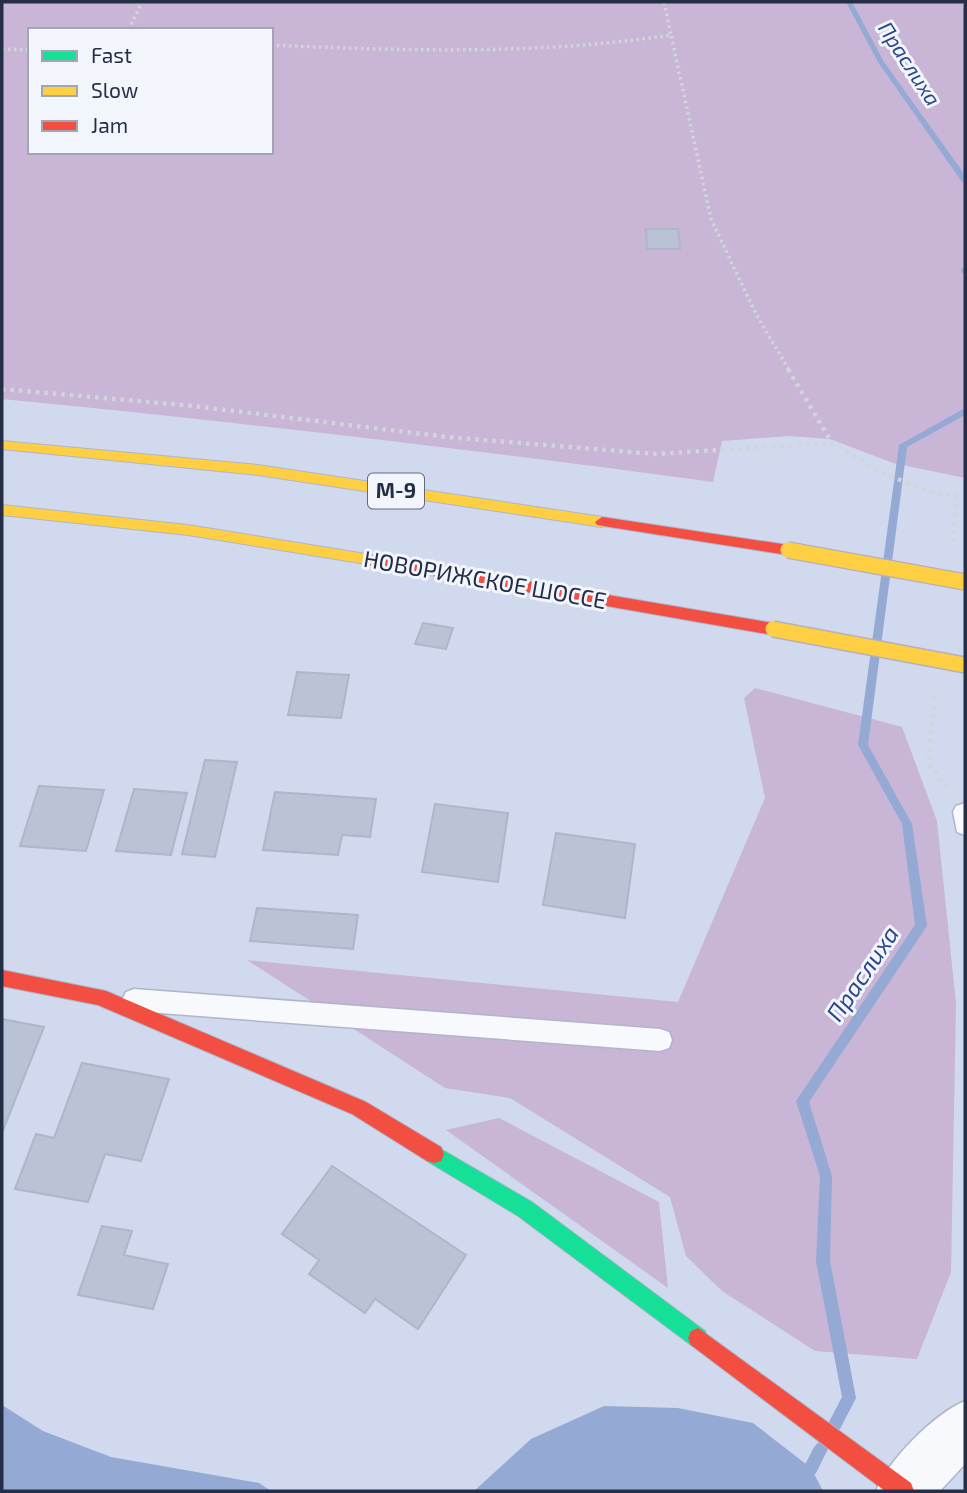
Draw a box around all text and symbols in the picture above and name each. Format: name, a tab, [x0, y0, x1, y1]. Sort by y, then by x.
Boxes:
water label: Праслиха	[874, 16, 947, 110]
legend	[28, 28, 273, 154]
text: Fast	[91, 42, 132, 67]
text: Slow	[91, 77, 138, 102]
text: Jam	[91, 112, 128, 137]
road number: М-9	[368, 474, 424, 508]
street label: НОВОРИЖСКОЕ ШОССЕ	[362, 544, 609, 614]
water label: Праслиха	[819, 920, 904, 1026]

